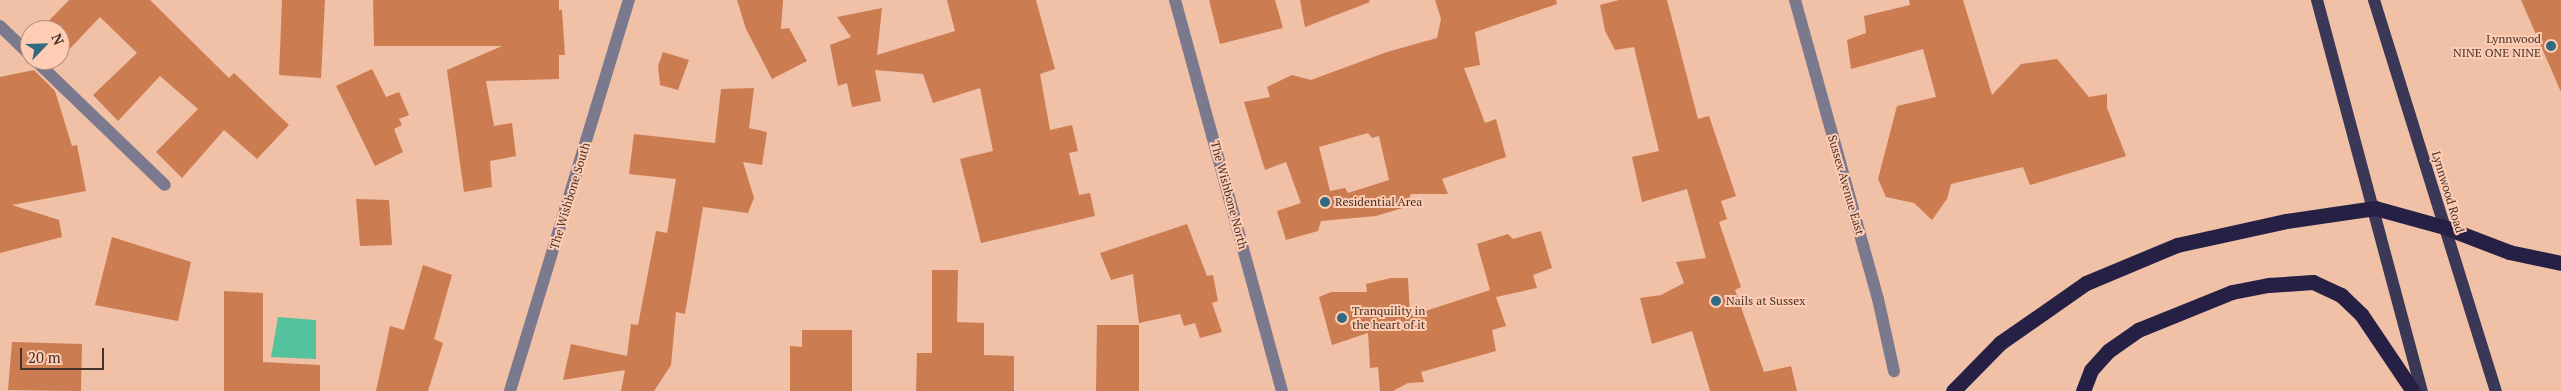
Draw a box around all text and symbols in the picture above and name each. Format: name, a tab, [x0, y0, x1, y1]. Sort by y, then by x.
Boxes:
north arrow	[20, 20, 70, 70]
text: N	[47, 30, 69, 48]
place label: Lynnwood NINE ONE NINE	[2453, 32, 2541, 60]
marker: Lynnwood NINE ONE NINE	[2545, 40, 2557, 52]
street label: Sussex Avenue East	[1825, 133, 1867, 237]
street label: The Wishbone North	[1208, 139, 1250, 251]
street label: The Wishbone South	[547, 141, 593, 251]
street label: Lynnwood Road	[2429, 149, 2467, 235]
place label: Residential Area	[1335, 195, 1423, 209]
marker: Residential Area	[1319, 196, 1331, 208]
place label: Nails at Sussex	[1726, 294, 1805, 308]
marker: Nails at Sussex	[1710, 295, 1722, 307]
place label: Tranquility in the heart of it	[1352, 304, 1425, 332]
marker: Tranquility in the heart of it	[1336, 312, 1348, 324]
scale bar	[22, 338, 106, 370]
text: 20 m	[28, 347, 61, 367]

